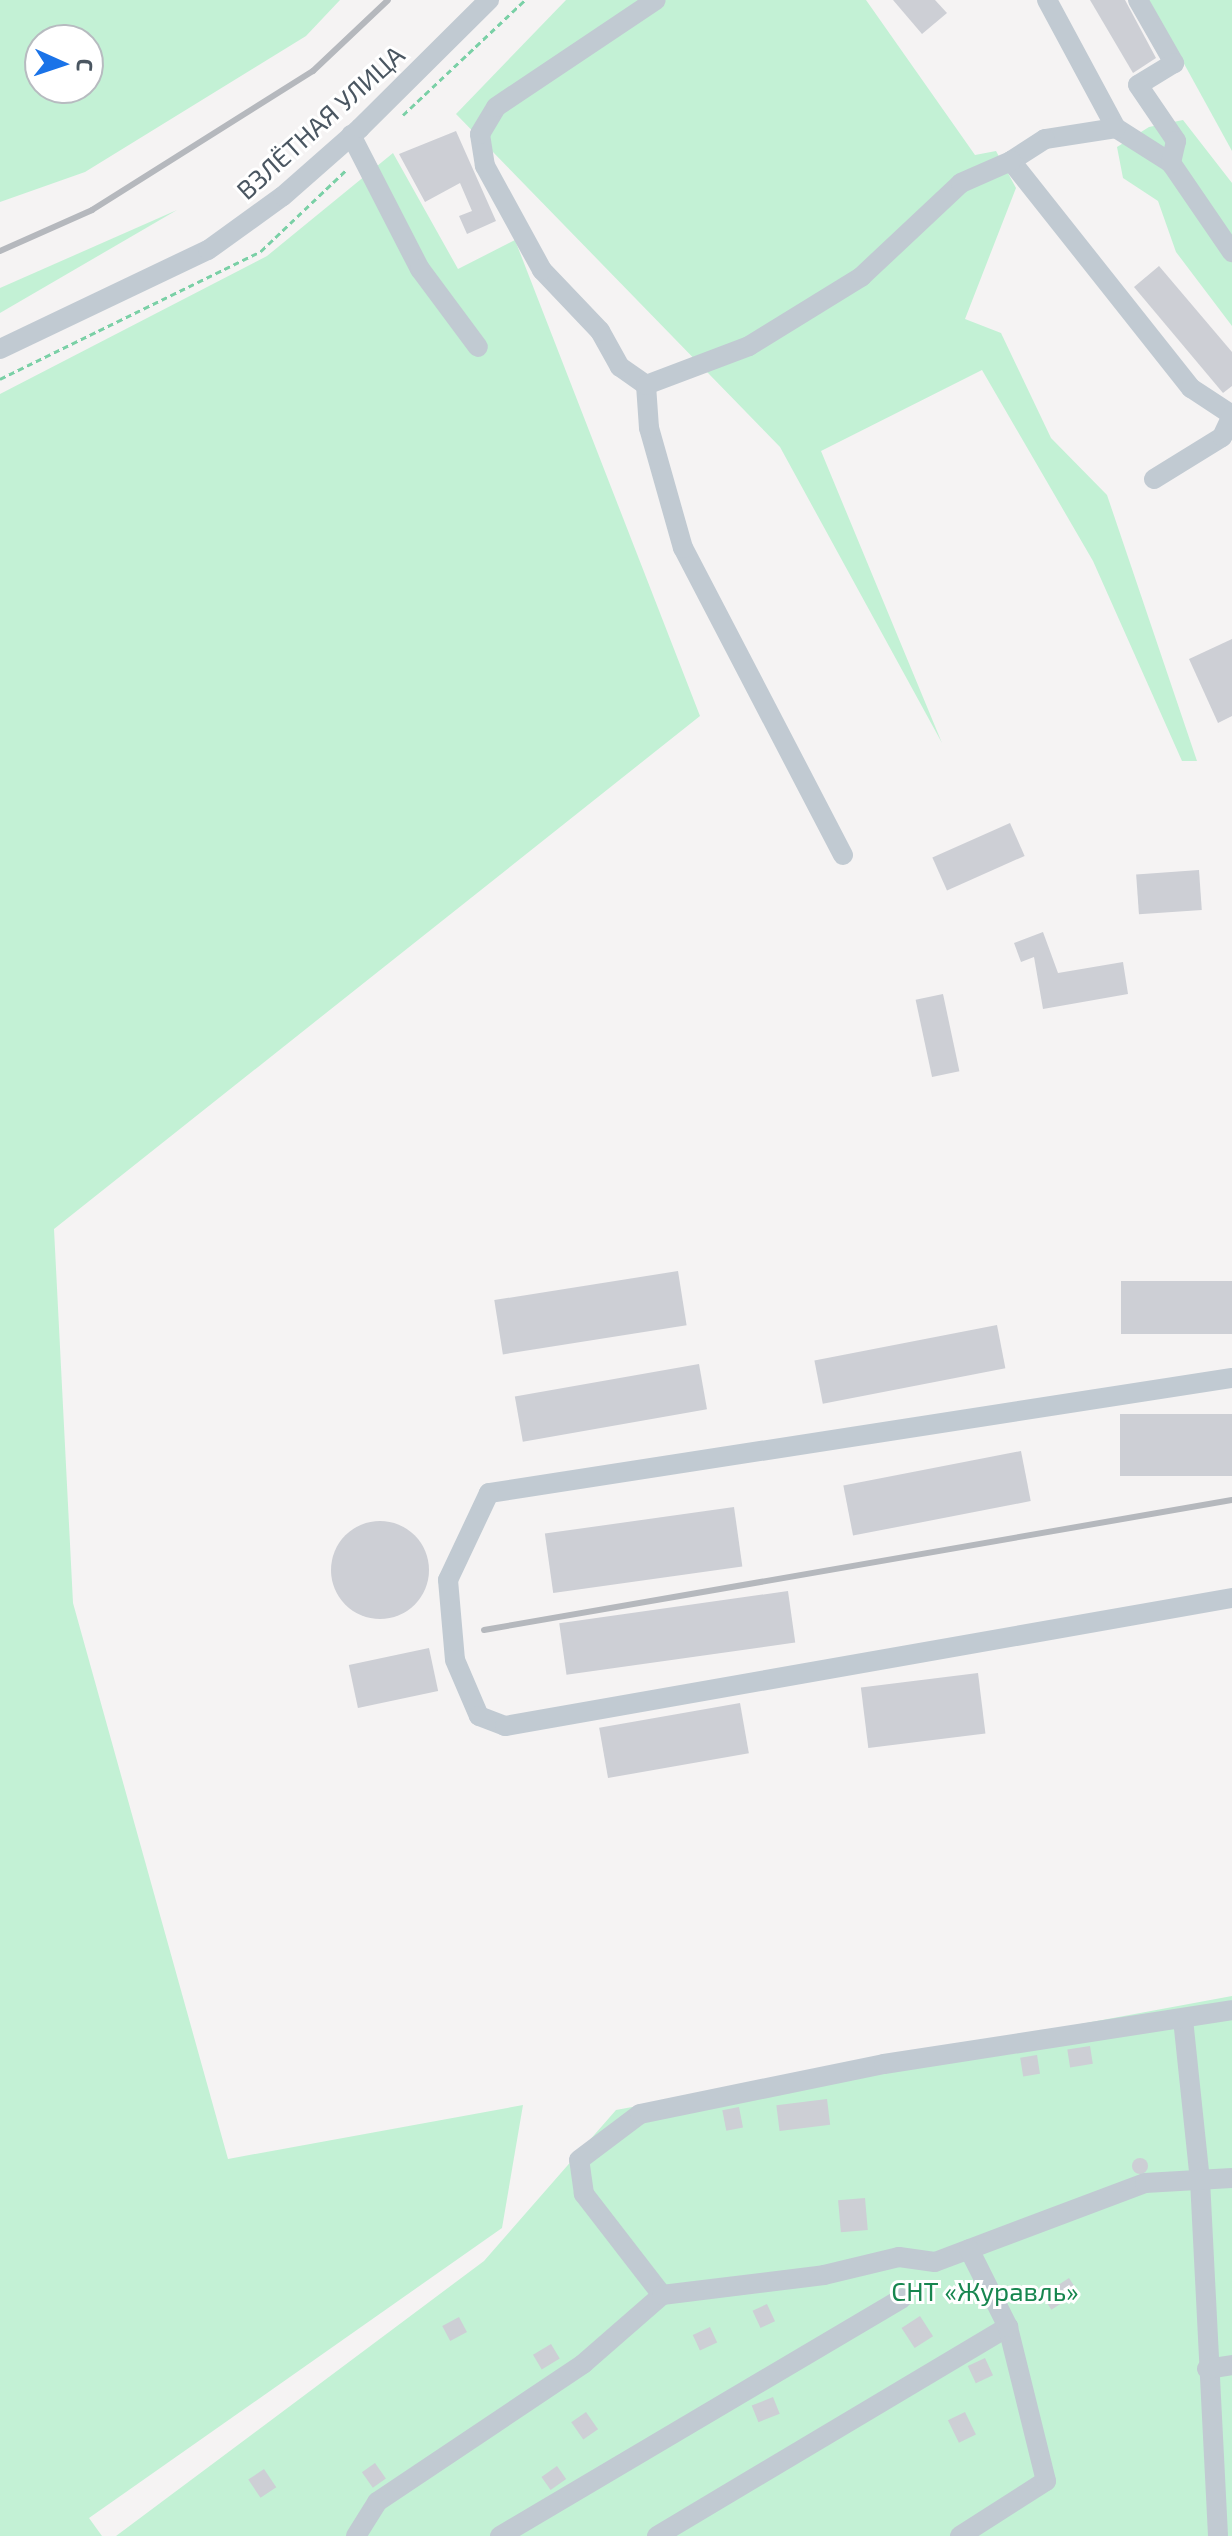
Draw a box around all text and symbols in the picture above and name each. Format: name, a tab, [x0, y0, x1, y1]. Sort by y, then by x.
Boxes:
north arrow	[24, 24, 104, 104]
street label: ВЗЛЁТНАЯ УЛИЦА	[230, 39, 410, 205]
text: С	[73, 58, 99, 72]
park label: СНТ «Журавль»	[891, 2275, 1079, 2307]

